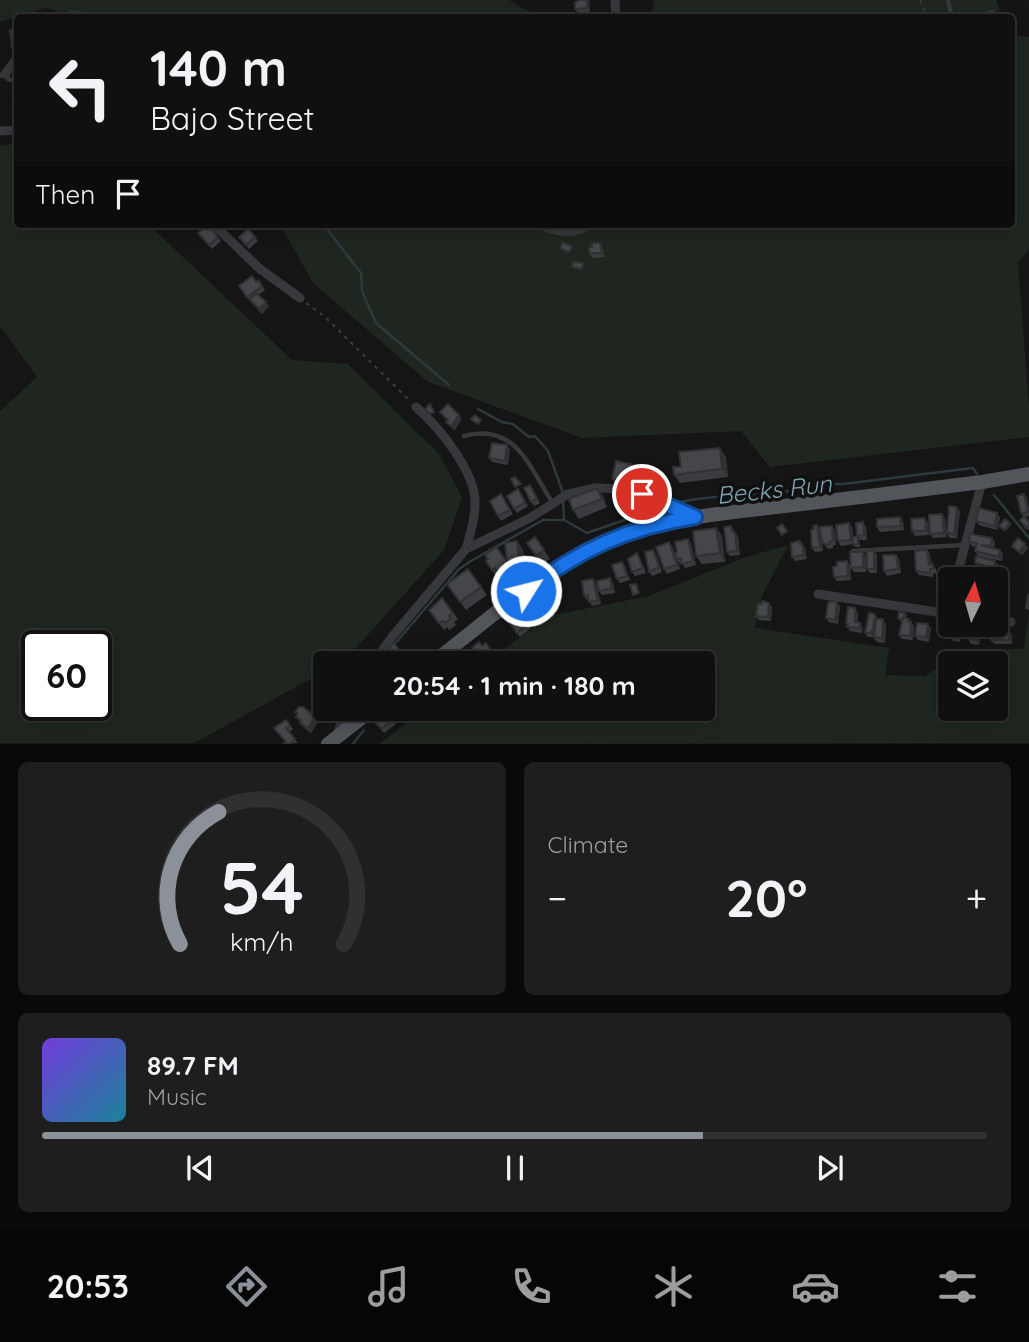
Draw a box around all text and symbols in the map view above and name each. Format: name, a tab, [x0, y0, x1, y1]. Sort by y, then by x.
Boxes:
text: 140 m	[150, 37, 287, 98]
icon: left	[35, 42, 126, 133]
text: Bajo Street	[150, 98, 314, 138]
icon: arrive	[109, 175, 147, 213]
text: Then	[35, 178, 95, 211]
pin	[612, 464, 672, 524]
water label: Becks Run	[715, 468, 834, 510]
icon: arrive	[623, 475, 661, 513]
position arrow	[489, 554, 563, 628]
north arrow	[938, 567, 1008, 637]
map controls	[938, 567, 1008, 721]
speed limit sign: 60	[21, 630, 112, 721]
button: layers	[938, 651, 1008, 721]
text: 20:54 · 1 min · 180 m	[392, 669, 636, 702]
text: Climate	[548, 830, 628, 859]
text: 54	[219, 842, 304, 933]
text: 20°	[725, 865, 807, 930]
text: −	[548, 874, 567, 922]
text: +	[966, 874, 987, 922]
text: km/h	[230, 926, 293, 957]
text: 89.7 FM	[147, 1049, 239, 1082]
text: Music	[147, 1082, 207, 1111]
icon: previous	[181, 1149, 219, 1187]
icon: pause	[496, 1149, 534, 1187]
icon: next	[811, 1149, 849, 1187]
icon: directions	[222, 1262, 271, 1311]
icon: music	[364, 1262, 413, 1311]
icon: phone	[507, 1262, 556, 1311]
icon: climate	[649, 1262, 698, 1311]
icon: car	[791, 1262, 840, 1311]
icon: filters	[933, 1262, 982, 1311]
text: 20:53	[47, 1266, 129, 1306]

